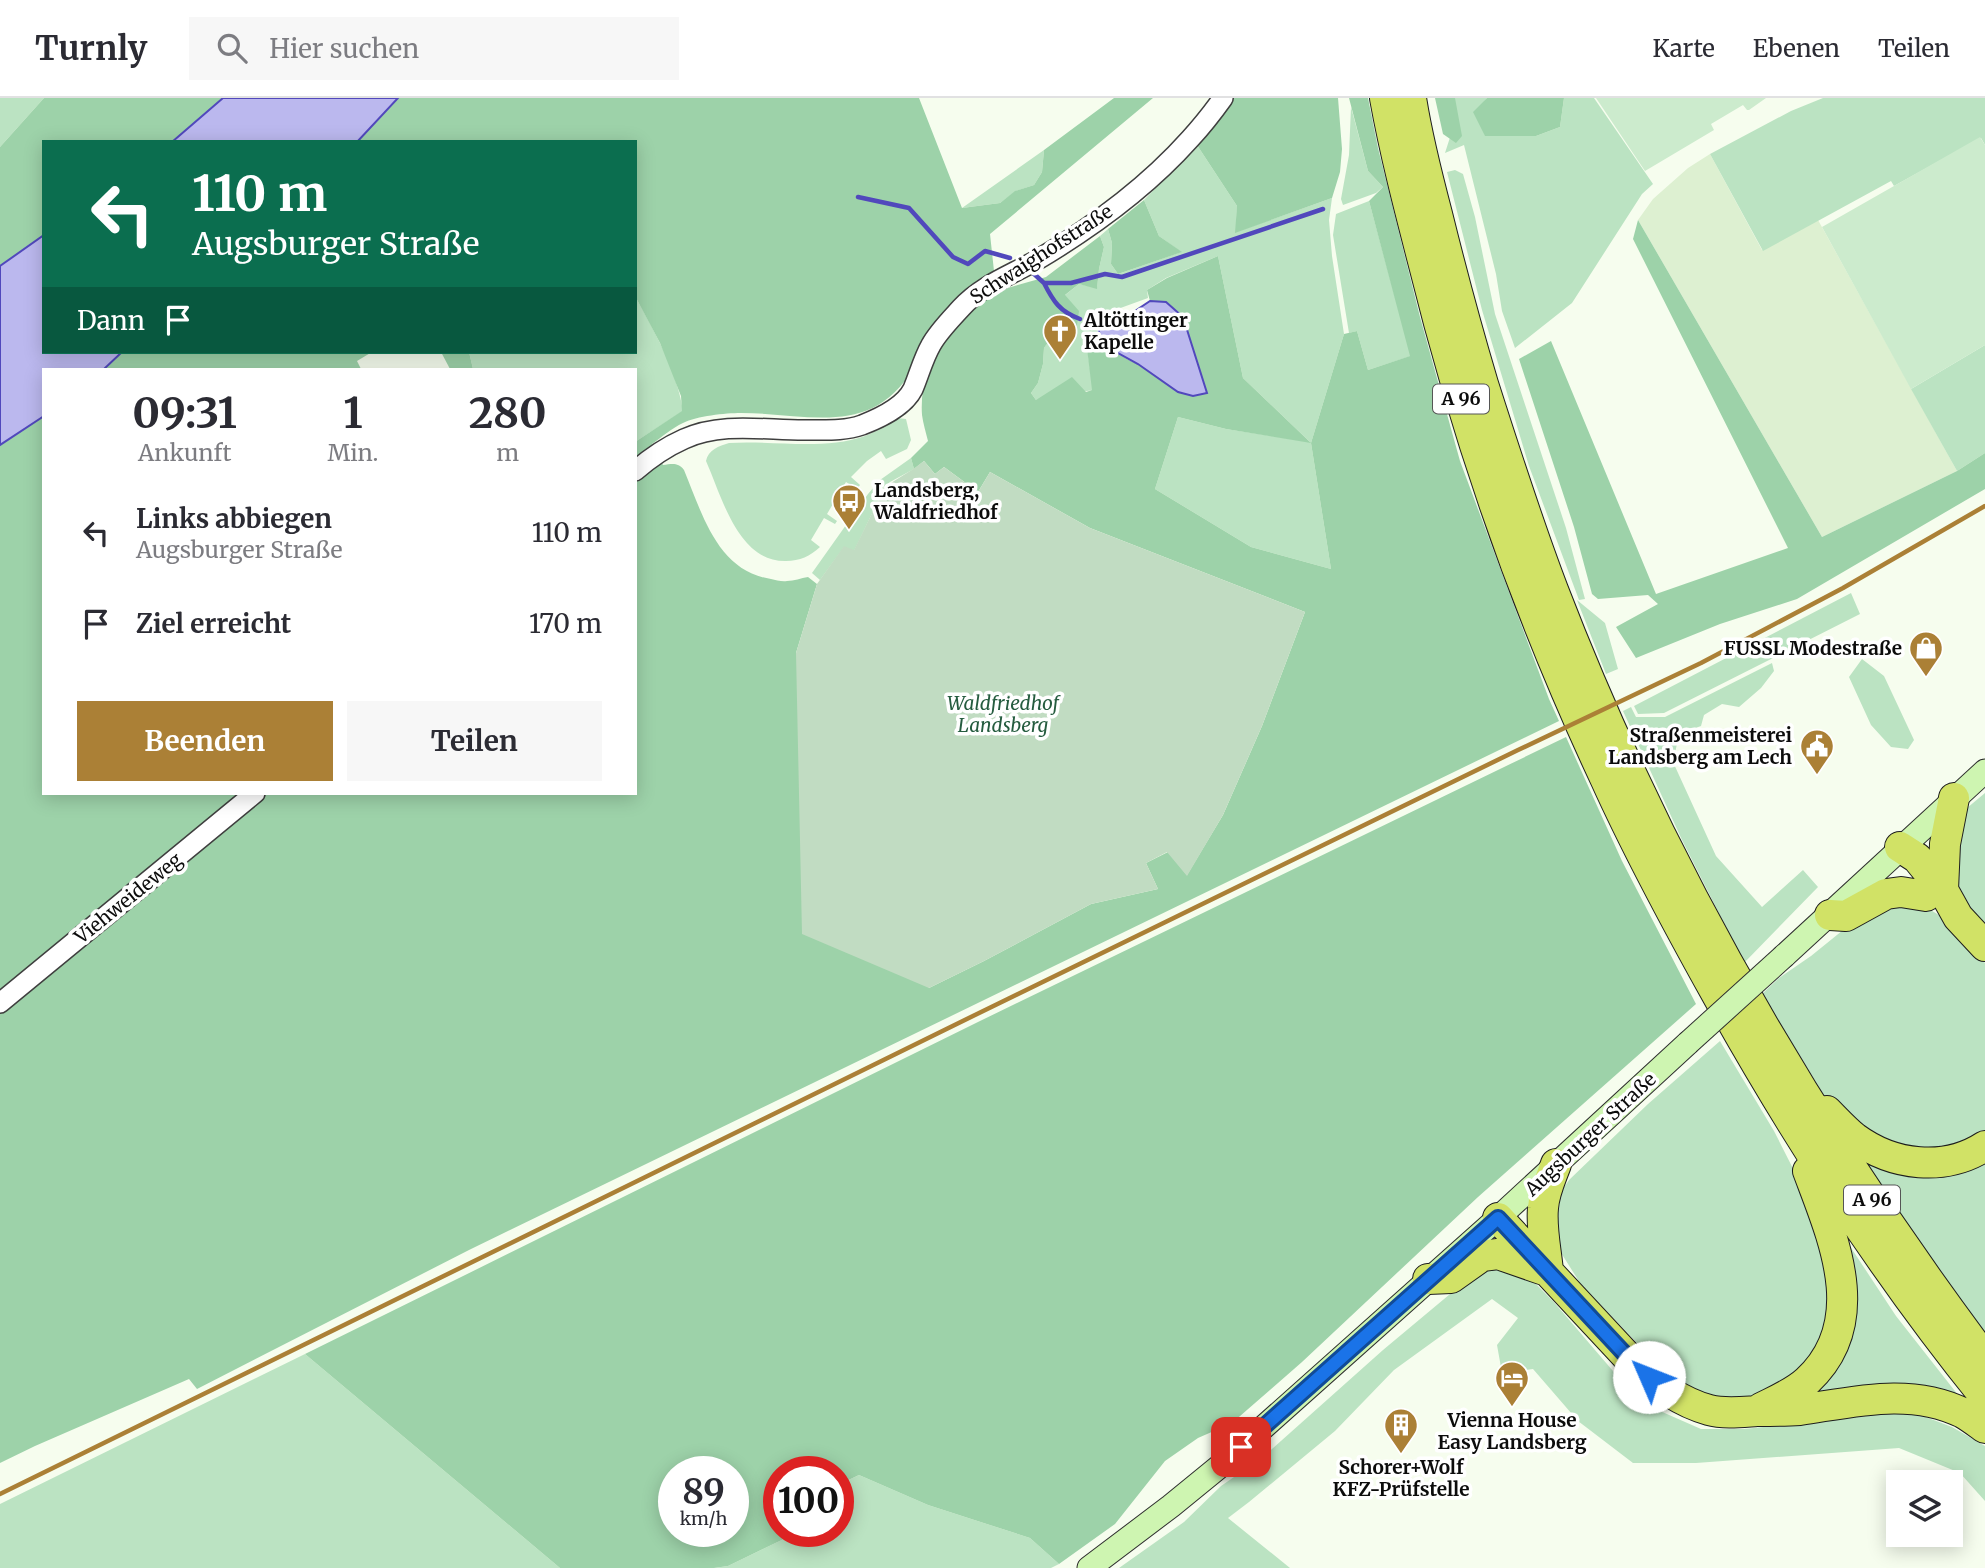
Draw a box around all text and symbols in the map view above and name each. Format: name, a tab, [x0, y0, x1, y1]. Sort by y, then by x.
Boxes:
search box	[189, 17, 679, 80]
text: Turnly	[35, 28, 147, 69]
icon: search	[213, 29, 251, 67]
text: Hier suchen	[269, 32, 419, 65]
text: Karte	[1652, 33, 1715, 64]
text: Ebenen	[1753, 33, 1840, 64]
text: Teilen	[1878, 33, 1950, 64]
text: 110 m	[192, 163, 327, 224]
icon: left	[77, 168, 168, 259]
street label: Schwaighofstraße	[965, 199, 1117, 309]
text: Augsburger Straße	[192, 224, 479, 264]
icon: arrive	[159, 301, 197, 339]
text: Dann	[77, 304, 145, 337]
place label: Altöttinger Kapelle	[1083, 308, 1188, 354]
church icon: Altöttinger Kapelle	[1041, 312, 1079, 361]
road number: A 96	[1433, 384, 1489, 414]
text: 09:31	[132, 387, 237, 439]
text: 1	[343, 387, 363, 439]
text: 280	[469, 387, 547, 439]
text: Ankunft	[138, 438, 231, 467]
text: Min.	[327, 438, 378, 467]
text: m	[496, 438, 519, 467]
place label: Landsberg, Waldfriedhof	[873, 478, 999, 524]
bus stop icon: Landsberg, Waldfriedhof	[830, 482, 868, 531]
text: Links abbiegen	[136, 502, 332, 535]
icon: left	[77, 514, 115, 552]
text: 110 m	[532, 516, 602, 549]
text: Augsburger Straße	[136, 535, 343, 564]
icon: arrive	[77, 605, 115, 643]
text: Ziel erreicht	[136, 607, 291, 640]
text: 170 m	[529, 607, 602, 640]
shop icon: FUSSL Modestraße	[1907, 629, 1945, 678]
place label: FUSSL Modestraße	[1724, 636, 1902, 660]
park label: Waldfriedhof Landsberg	[947, 691, 1062, 737]
button: Beenden	[77, 701, 333, 781]
button: Teilen	[347, 701, 602, 781]
place label: Straßenmeisterei Landsberg am Lech	[1608, 723, 1792, 769]
public building icon: Straßenmeisterei Landsberg am Lech	[1798, 727, 1836, 776]
street label: Viehweideweg	[69, 847, 187, 949]
street label: Augsburger Straße	[1519, 1067, 1661, 1202]
road number: A 96	[1844, 1185, 1900, 1214]
position arrow	[1612, 1340, 1686, 1414]
hotel icon: Vienna House Easy Landsberg	[1493, 1359, 1531, 1408]
building icon: Schorer+Wolf KFZ-Prüfstelle	[1382, 1406, 1420, 1455]
place label: Vienna House Easy Landsberg	[1437, 1408, 1587, 1454]
pin	[1211, 1417, 1271, 1477]
icon: arrive	[1222, 1428, 1260, 1466]
place label: Schorer+Wolf KFZ-Prüfstelle	[1332, 1455, 1470, 1501]
speed limit sign: 100	[763, 1456, 854, 1547]
text: 89	[682, 1470, 725, 1514]
map controls	[1886, 1470, 1963, 1547]
button: layers	[1886, 1470, 1963, 1547]
text: km/h	[680, 1507, 727, 1530]

